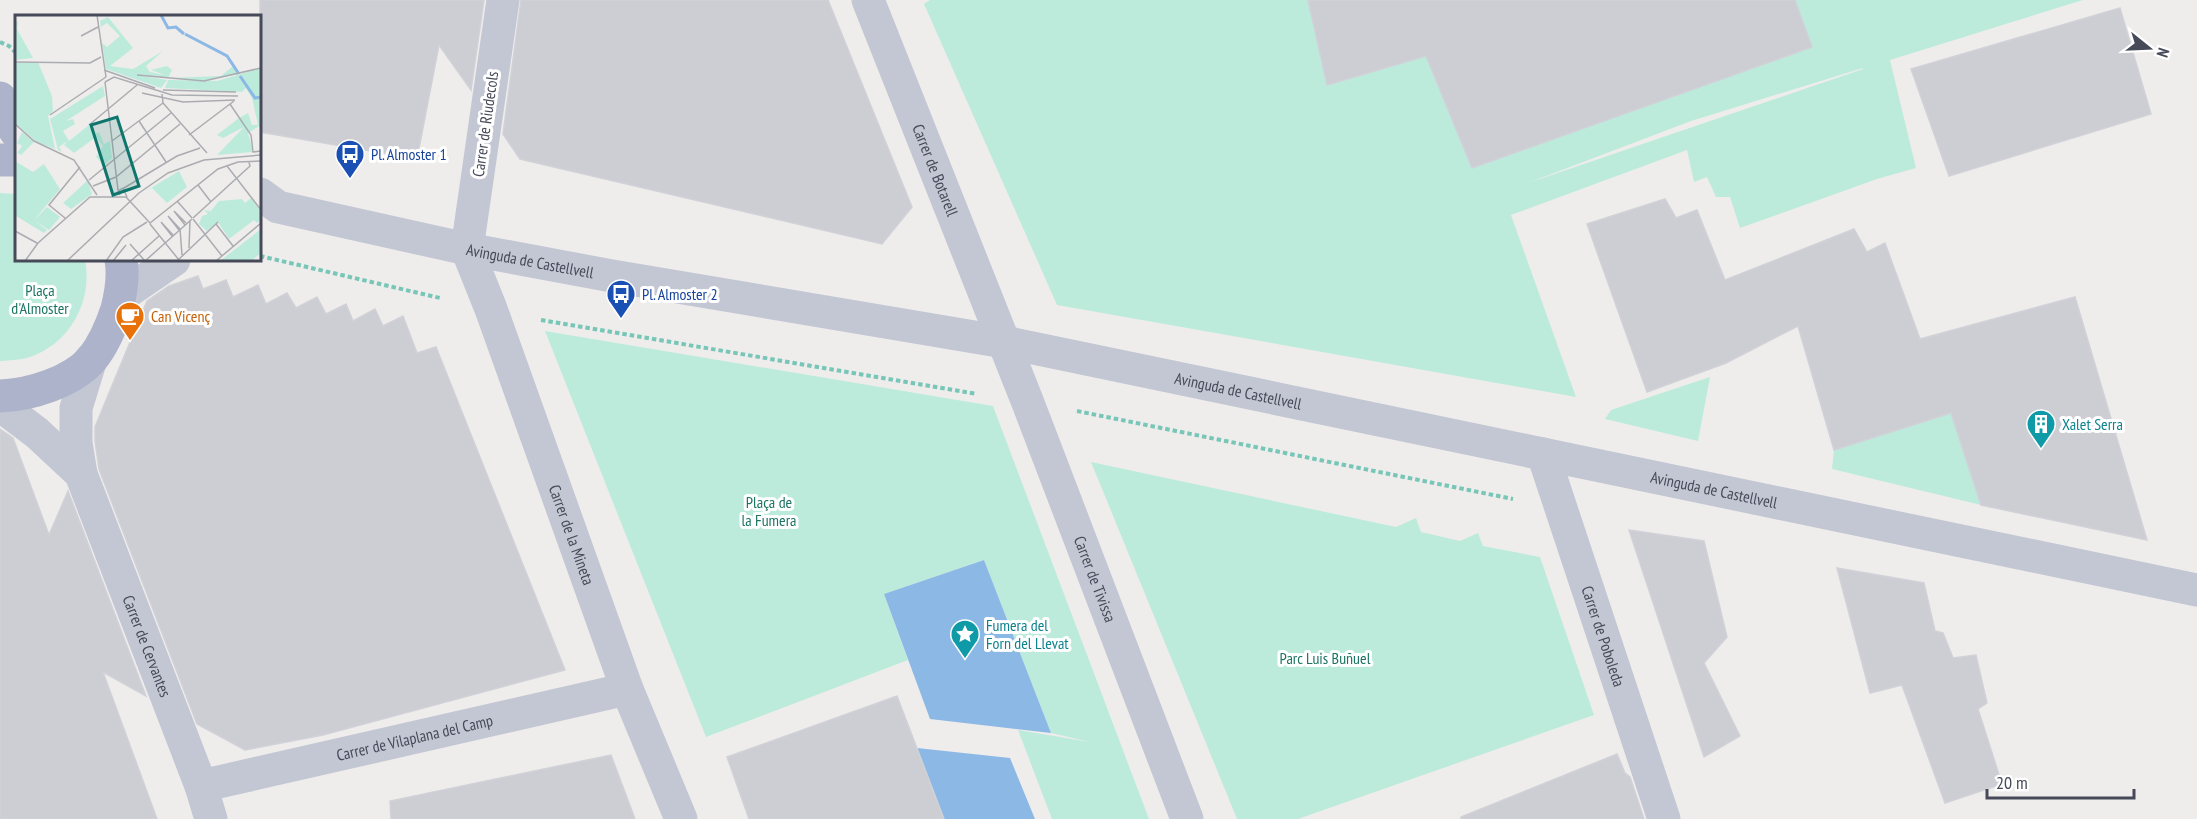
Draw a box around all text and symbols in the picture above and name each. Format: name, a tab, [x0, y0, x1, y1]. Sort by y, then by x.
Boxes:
inset map	[15, 15, 261, 261]
north arrow	[2119, 18, 2179, 78]
text: N	[2152, 45, 2174, 60]
street label: Carrer de Riudecols	[468, 70, 502, 178]
street label: Carrer de Botarell	[908, 121, 963, 219]
bus stop icon: Pl. Almoster 1	[334, 138, 366, 180]
place label: Pl. Almoster 1	[371, 144, 447, 164]
street label: Avinguda de Castellvell	[465, 239, 596, 282]
bus stop icon: Pl. Almoster 2	[605, 278, 637, 320]
park label: Plaça d'Almoster	[11, 280, 69, 318]
place label: Pl. Almoster 2	[642, 284, 718, 304]
cafe icon: Can Vicenç	[114, 300, 146, 342]
place label: Can Vicenç	[151, 306, 210, 326]
street label: Avinguda de Castellvell	[1173, 368, 1304, 414]
building icon: Xalet Serra	[2025, 408, 2057, 450]
place label: Xalet Serra	[2062, 414, 2123, 434]
street label: Avinguda de Castellvell	[1649, 467, 1779, 513]
street label: Carrer de la Mineta	[545, 482, 599, 588]
park label: Plaça de la Fumera	[742, 492, 796, 530]
street label: Carrer de Tivissa	[1070, 533, 1121, 625]
street label: Carrer de Poboleda	[1577, 583, 1629, 689]
street label: Carrer de Cervantes	[119, 592, 176, 700]
place label: Fumera del Forn del Llevat	[986, 615, 1069, 653]
place icon: Fumera del Forn del Llevat	[949, 618, 981, 660]
park label: Parc Luis Buñuel	[1280, 648, 1371, 668]
street label: Carrer de Vilaplana del Camp	[334, 710, 495, 765]
scale bar	[1987, 762, 2134, 800]
text: 20 m	[1996, 771, 2028, 794]

